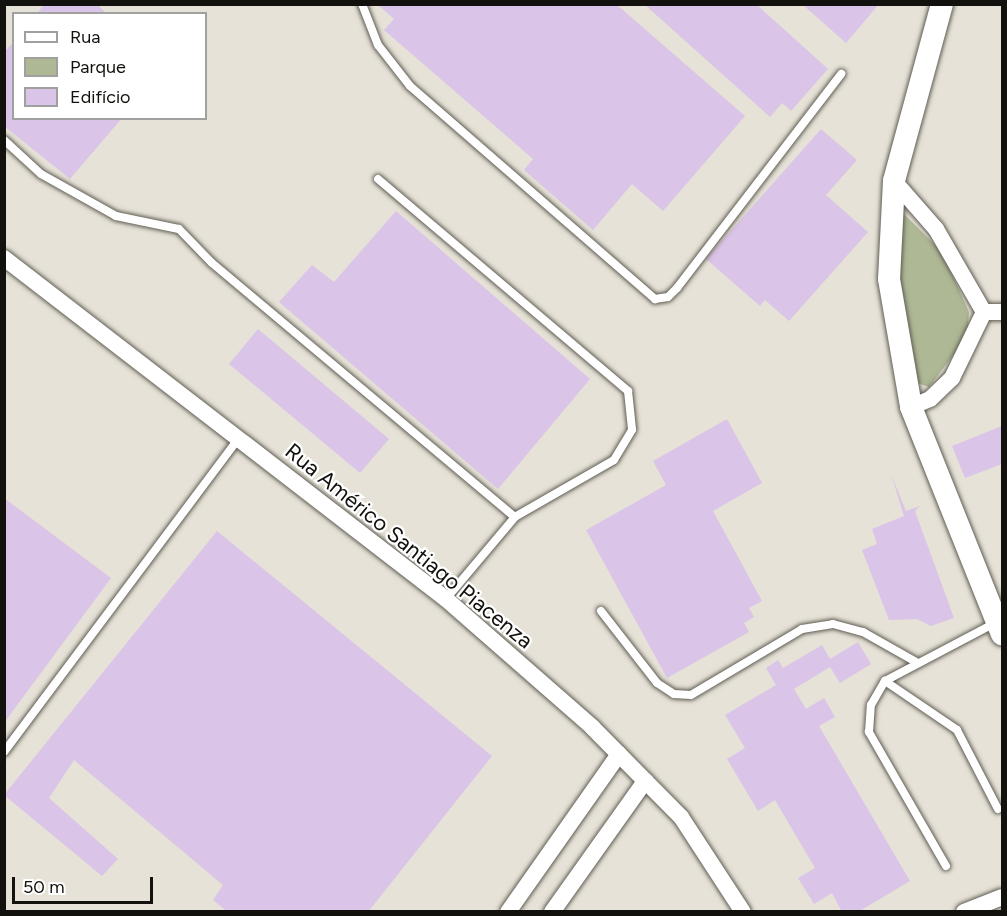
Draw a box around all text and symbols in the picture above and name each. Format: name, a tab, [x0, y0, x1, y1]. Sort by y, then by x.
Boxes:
legend	[12, 12, 207, 120]
text: Rua	[70, 26, 101, 48]
text: Parque	[70, 56, 126, 78]
text: Edifício	[70, 86, 131, 108]
street label: Rua Américo Santiago Piacenza	[280, 438, 538, 654]
scale bar	[15, 865, 156, 903]
text: 50 m	[23, 876, 65, 898]

